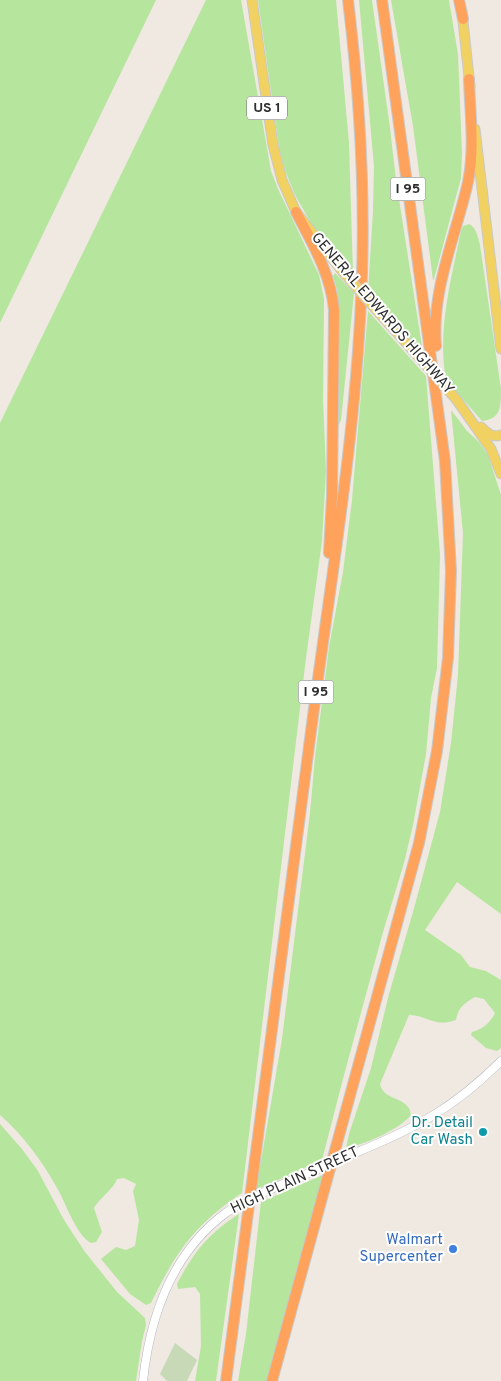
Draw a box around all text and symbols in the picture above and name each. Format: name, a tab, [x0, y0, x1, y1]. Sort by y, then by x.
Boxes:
road number: US 1	[247, 96, 287, 120]
road number: I 95	[390, 178, 426, 200]
street label: GENERAL EDWARDS HIGHWAY	[306, 229, 458, 399]
road number: I 95	[298, 680, 334, 704]
place label: Dr. Detail Car Wash	[411, 1114, 473, 1150]
marker: Dr. Detail Car Wash	[477, 1126, 489, 1138]
street label: HIGH PLAIN STREET	[228, 1143, 362, 1219]
place label: Walmart Supercenter	[359, 1231, 443, 1267]
marker: Walmart Supercenter	[447, 1243, 459, 1255]

